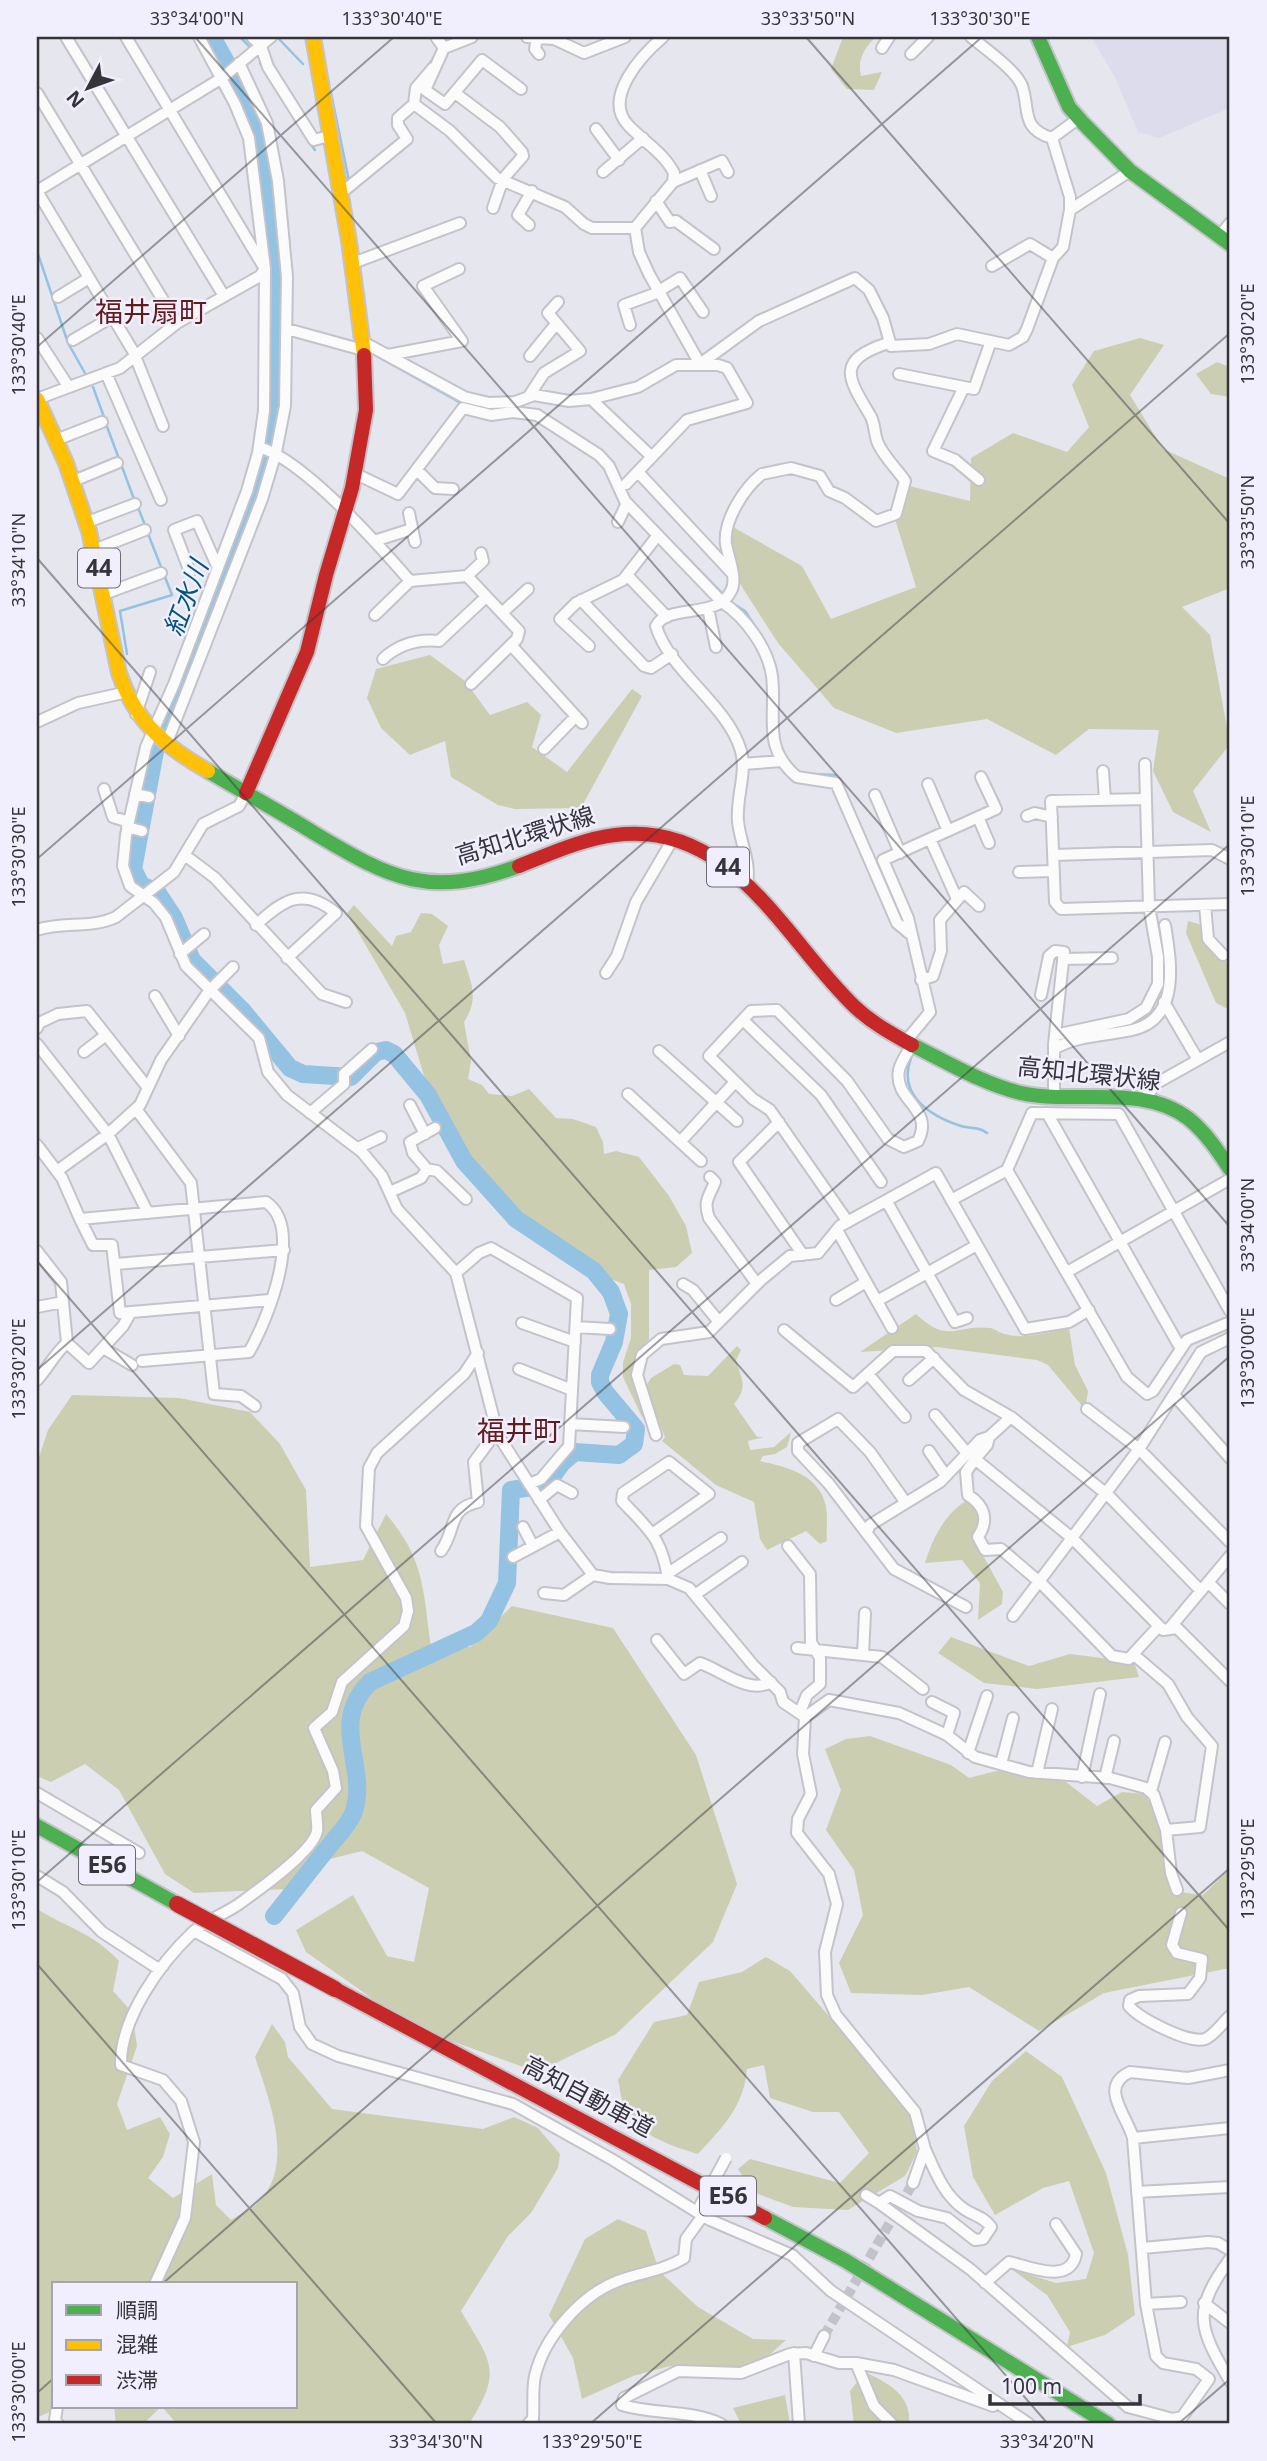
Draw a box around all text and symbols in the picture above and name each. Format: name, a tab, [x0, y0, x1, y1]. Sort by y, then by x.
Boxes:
text: 33°34'00"N	[150, 6, 244, 30]
text: 133°30'40"E	[341, 6, 443, 30]
text: 33°33'50"N	[761, 6, 855, 30]
text: 133°30'30"E	[929, 6, 1031, 30]
north arrow	[52, 52, 122, 122]
text: N	[60, 85, 90, 114]
text: 133°30'20"E	[1235, 283, 1259, 385]
district label: 福井扇町	[95, 292, 207, 330]
text: 133°30'40"E	[6, 294, 30, 396]
text: 33°33'50"N	[1235, 475, 1259, 569]
text: 33°34'10"N	[6, 513, 30, 607]
road number: 44	[78, 548, 120, 588]
water label: 紅水川	[154, 552, 217, 641]
text: 133°30'10"E	[1235, 795, 1259, 897]
street label: 高知北環状線	[451, 798, 598, 871]
text: 133°30'30"E	[6, 806, 30, 908]
road number: 44	[707, 848, 749, 887]
street label: 高知北環状線	[1016, 1049, 1162, 1096]
text: 33°34'00"N	[1235, 1178, 1259, 1272]
text: 133°30'00"E	[1235, 1307, 1259, 1409]
text: 133°30'20"E	[6, 1318, 30, 1420]
district label: 福井町	[477, 1411, 561, 1449]
text: 133°29'50"E	[1235, 1818, 1259, 1920]
text: 133°30'10"E	[6, 1829, 30, 1931]
road number: E56	[79, 1846, 135, 1884]
street label: 高知自動車道	[517, 2047, 660, 2144]
road number: E56	[700, 2176, 756, 2216]
legend	[52, 2282, 298, 2408]
text: 順調	[116, 2296, 158, 2324]
text: 混雑	[116, 2330, 158, 2358]
text: 133°30'00"E	[6, 2341, 30, 2443]
scale bar	[990, 2363, 1141, 2407]
text: 渋滞	[116, 2366, 158, 2394]
text: 100 m	[1001, 2372, 1062, 2400]
text: 33°34'30"N	[389, 2429, 483, 2453]
text: 133°29'50"E	[541, 2429, 643, 2453]
text: 33°34'20"N	[1000, 2429, 1094, 2453]

